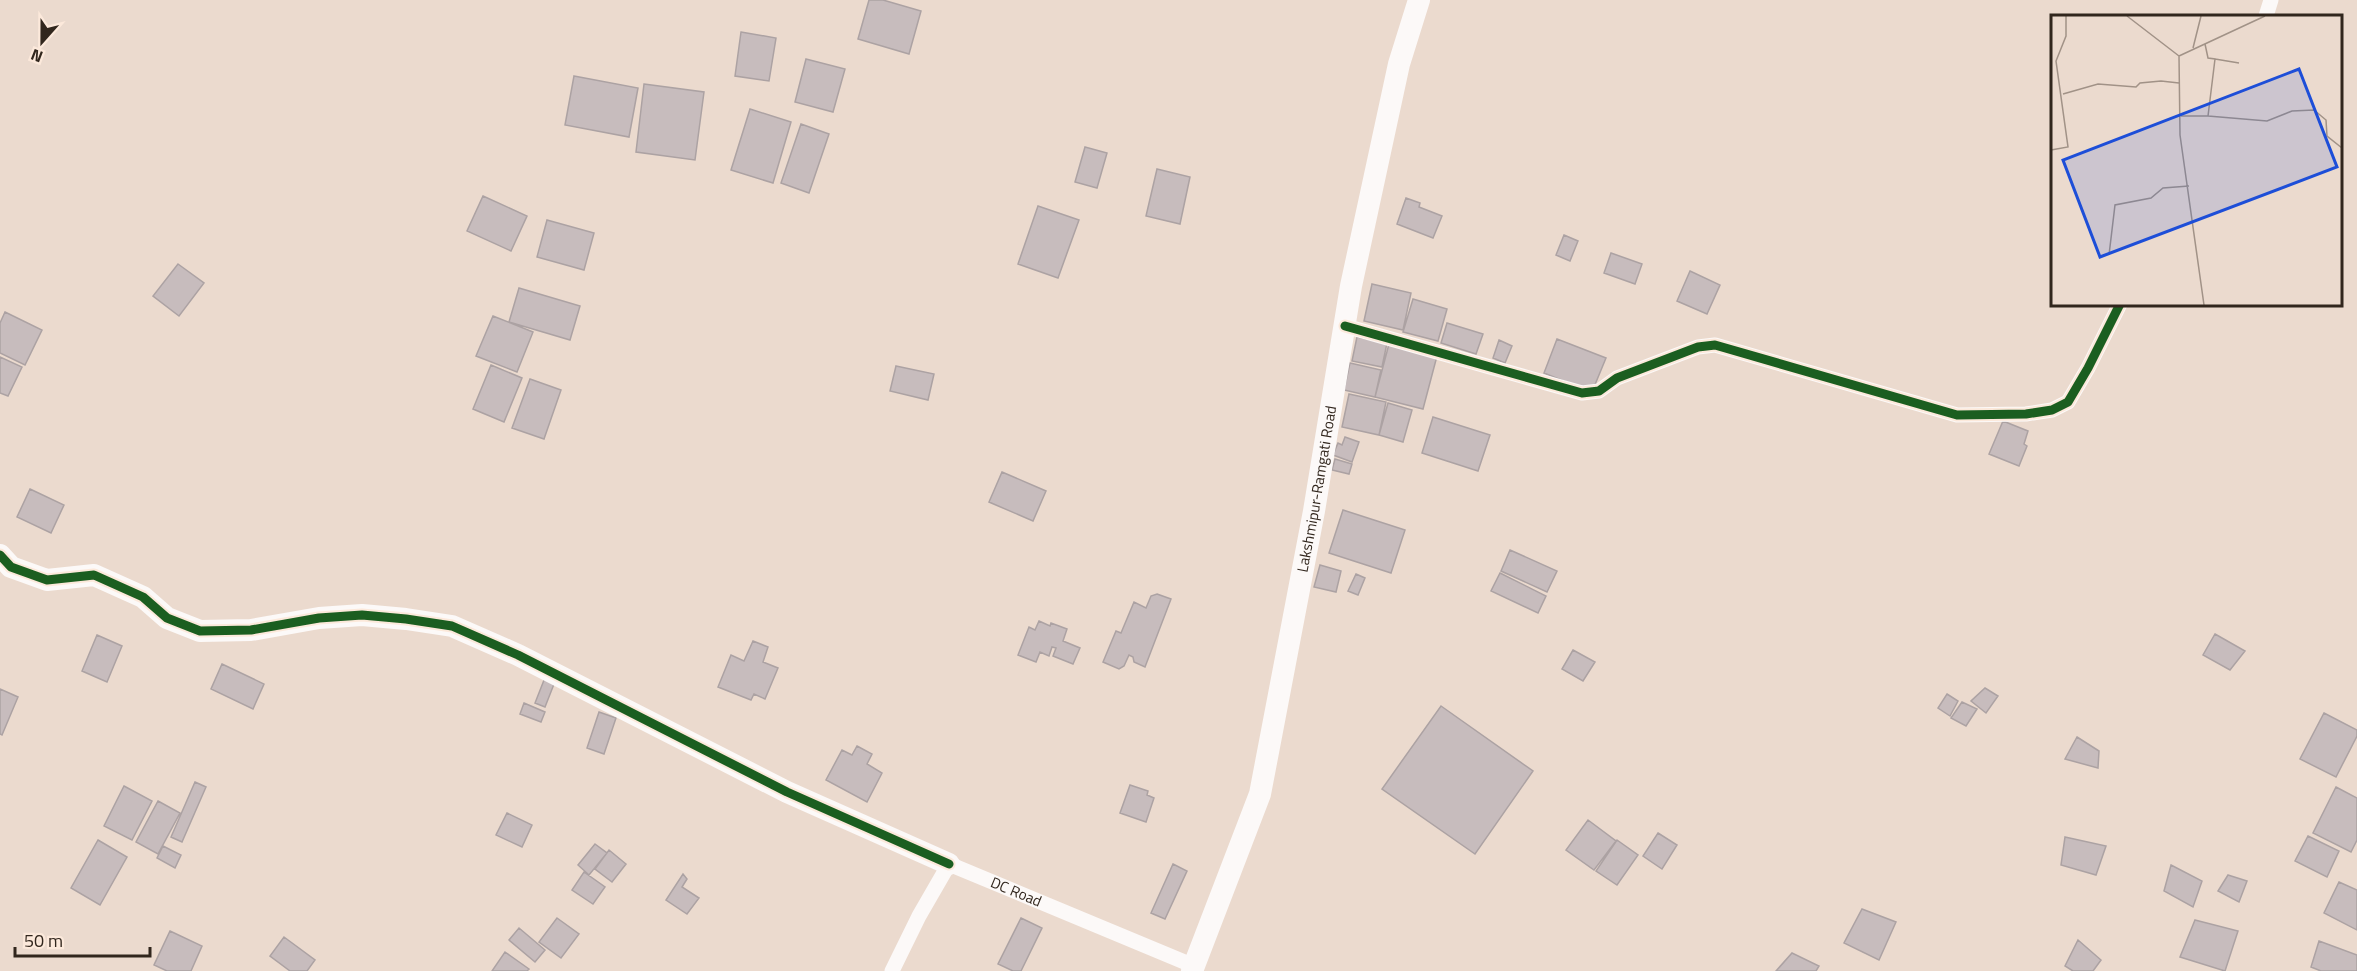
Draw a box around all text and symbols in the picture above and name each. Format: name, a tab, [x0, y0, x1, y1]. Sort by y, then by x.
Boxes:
north arrow	[12, 12, 72, 72]
inset map	[2051, 15, 2342, 306]
text: N	[27, 43, 46, 69]
street label: Lakshmipur-Ramgati Road	[1291, 404, 1342, 574]
street label: DC Road	[987, 871, 1045, 912]
scale bar	[15, 920, 150, 958]
text: 50 m	[24, 927, 63, 954]

